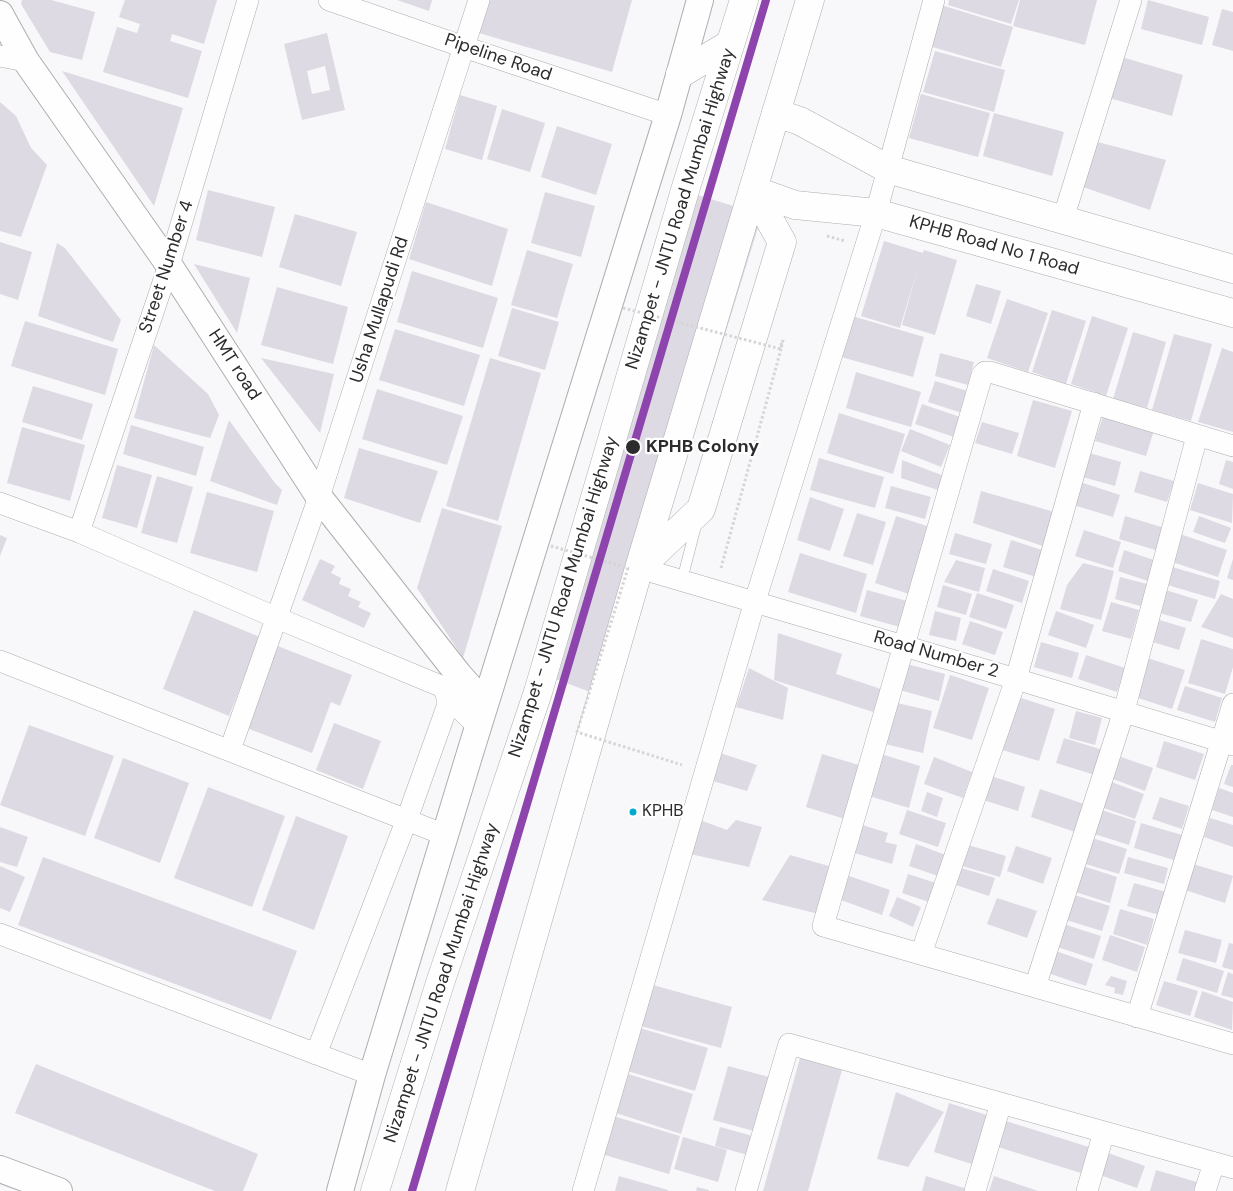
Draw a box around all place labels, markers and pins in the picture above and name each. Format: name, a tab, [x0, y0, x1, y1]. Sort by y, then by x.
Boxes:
place label: KPHB Colony	[646, 436, 759, 458]
marker: KPHB Colony	[624, 438, 642, 456]
place label: KPHB	[642, 802, 684, 822]
marker: KPHB	[628, 807, 638, 817]

